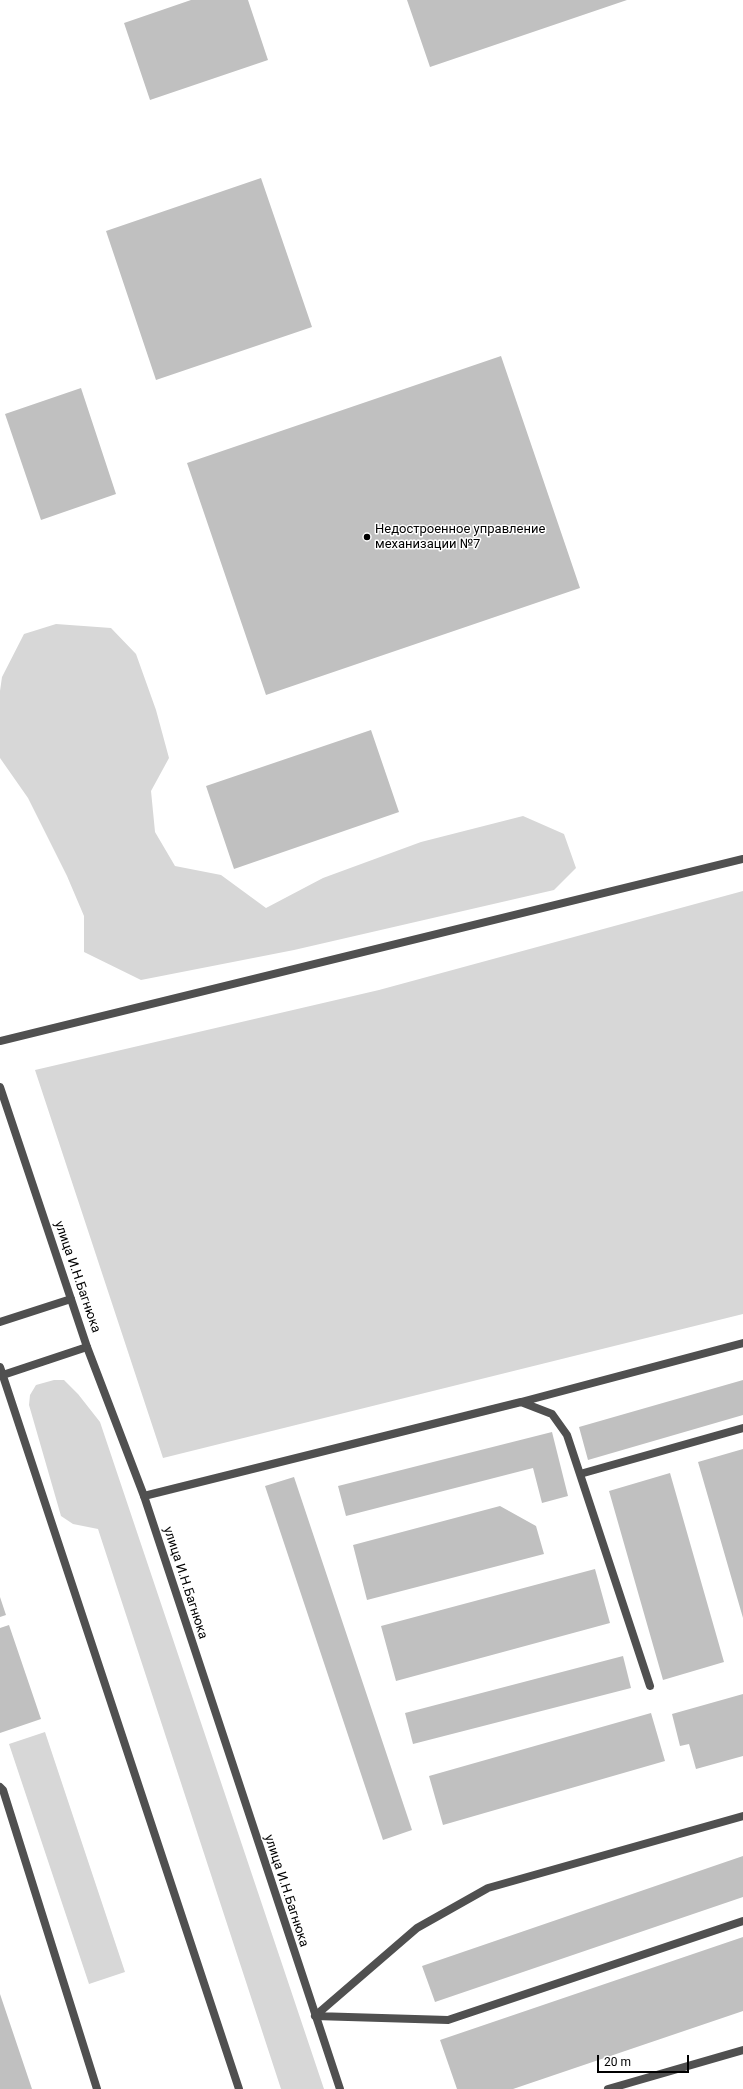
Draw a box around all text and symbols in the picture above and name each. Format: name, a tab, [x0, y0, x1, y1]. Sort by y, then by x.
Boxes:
place label: Недостроенное управление механизации №7	[375, 522, 545, 553]
marker: Недостроенное управление механизации №7	[362, 532, 372, 542]
street label: улица И.Н.Багнюка	[51, 1219, 103, 1335]
street label: улица И.Н.Багнюка	[159, 1525, 211, 1641]
street label: улица И.Н.Багнюка	[260, 1833, 312, 1949]
scale bar	[599, 2047, 691, 2073]
text: 20 m	[604, 2055, 631, 2069]

